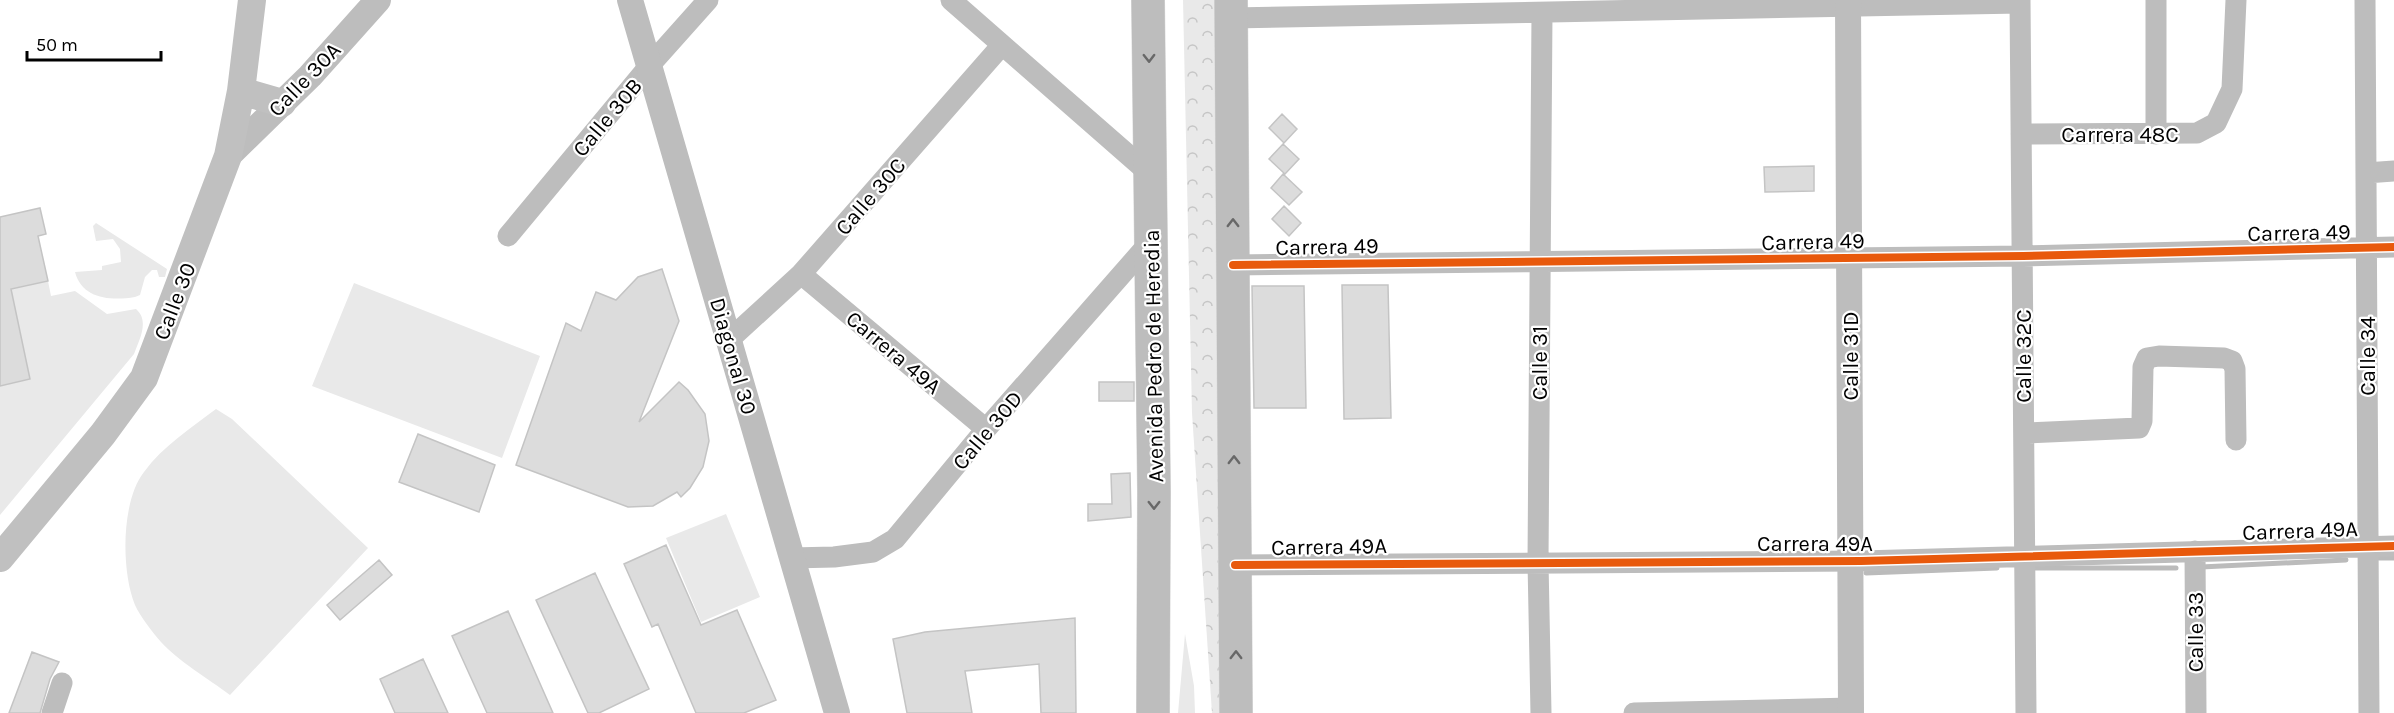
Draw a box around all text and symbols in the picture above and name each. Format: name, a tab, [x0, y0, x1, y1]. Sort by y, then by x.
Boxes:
scale bar	[27, 24, 160, 62]
text: 50 m	[36, 34, 78, 56]
street label: Calle 30A	[263, 37, 347, 122]
one-way arrow	[1143, 54, 1155, 63]
street label: Calle 30B	[568, 73, 648, 162]
street label: Carrera 48C	[2061, 122, 2179, 148]
street label: Calle 30C	[830, 153, 911, 241]
one-way arrow	[1227, 218, 1239, 227]
street label: Carrera 49	[2247, 219, 2351, 247]
street label: Carrera 49	[1761, 228, 1865, 256]
street label: Avenida Pedro de Heredia	[1139, 229, 1169, 483]
street label: Carrera 49	[1275, 233, 1379, 261]
street label: Calle 30	[148, 259, 201, 344]
street label: Diagonal 30	[704, 295, 762, 418]
street label: Carrera 49A	[841, 306, 946, 400]
street label: Calle 32C	[2011, 309, 2037, 403]
street label: Calle 31D	[1838, 311, 1864, 401]
street label: Calle 34	[2355, 316, 2381, 396]
street label: Calle 31	[1527, 326, 1553, 400]
street label: Calle 30D	[947, 386, 1028, 475]
one-way arrow	[1228, 455, 1240, 464]
one-way arrow	[1148, 501, 1160, 510]
street label: Carrera 49A	[2242, 516, 2359, 546]
street label: Carrera 49A	[1757, 531, 1873, 557]
street label: Carrera 49A	[1271, 533, 1387, 561]
street label: Calle 33	[2183, 592, 2209, 672]
one-way arrow	[1230, 650, 1242, 659]

